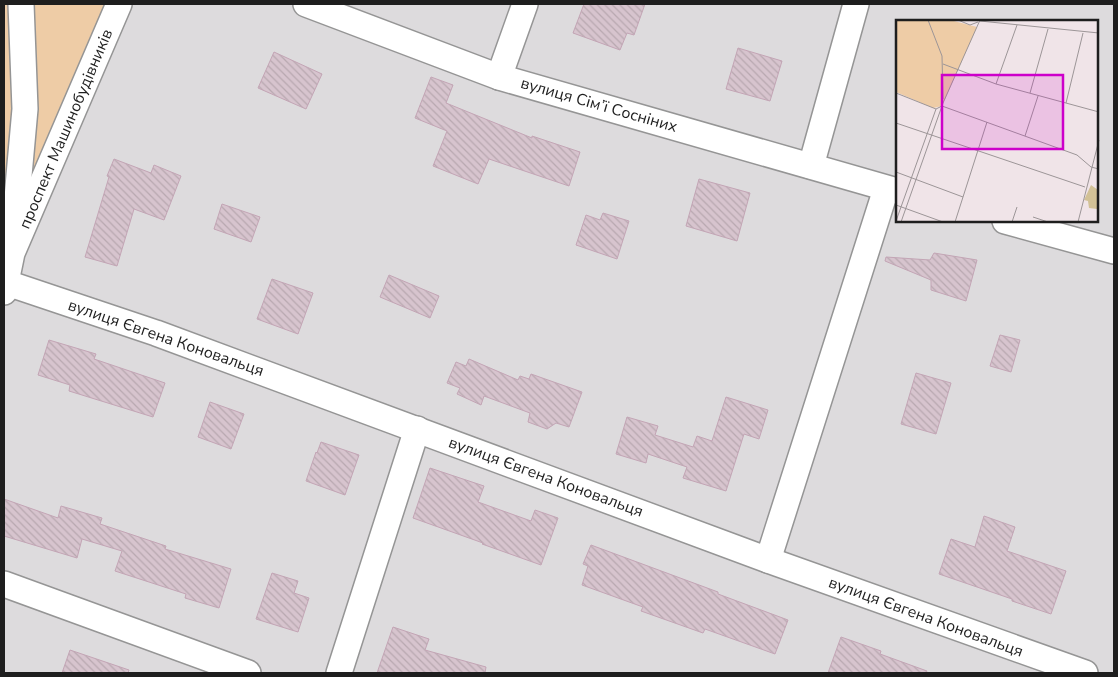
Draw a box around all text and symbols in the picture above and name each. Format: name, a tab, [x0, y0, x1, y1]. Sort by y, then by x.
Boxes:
inset map	[896, 20, 1098, 222]
street label: проспект Машинобудівників	[14, 26, 118, 232]
street label: вулиця Сім’ї Сосніних	[518, 72, 680, 138]
street label: вулиця Євгена Коновальця	[65, 294, 267, 382]
street label: вулиця Євгена Коновальця	[446, 431, 646, 523]
street label: вулиця Євгена Коновальця	[826, 571, 1026, 663]

